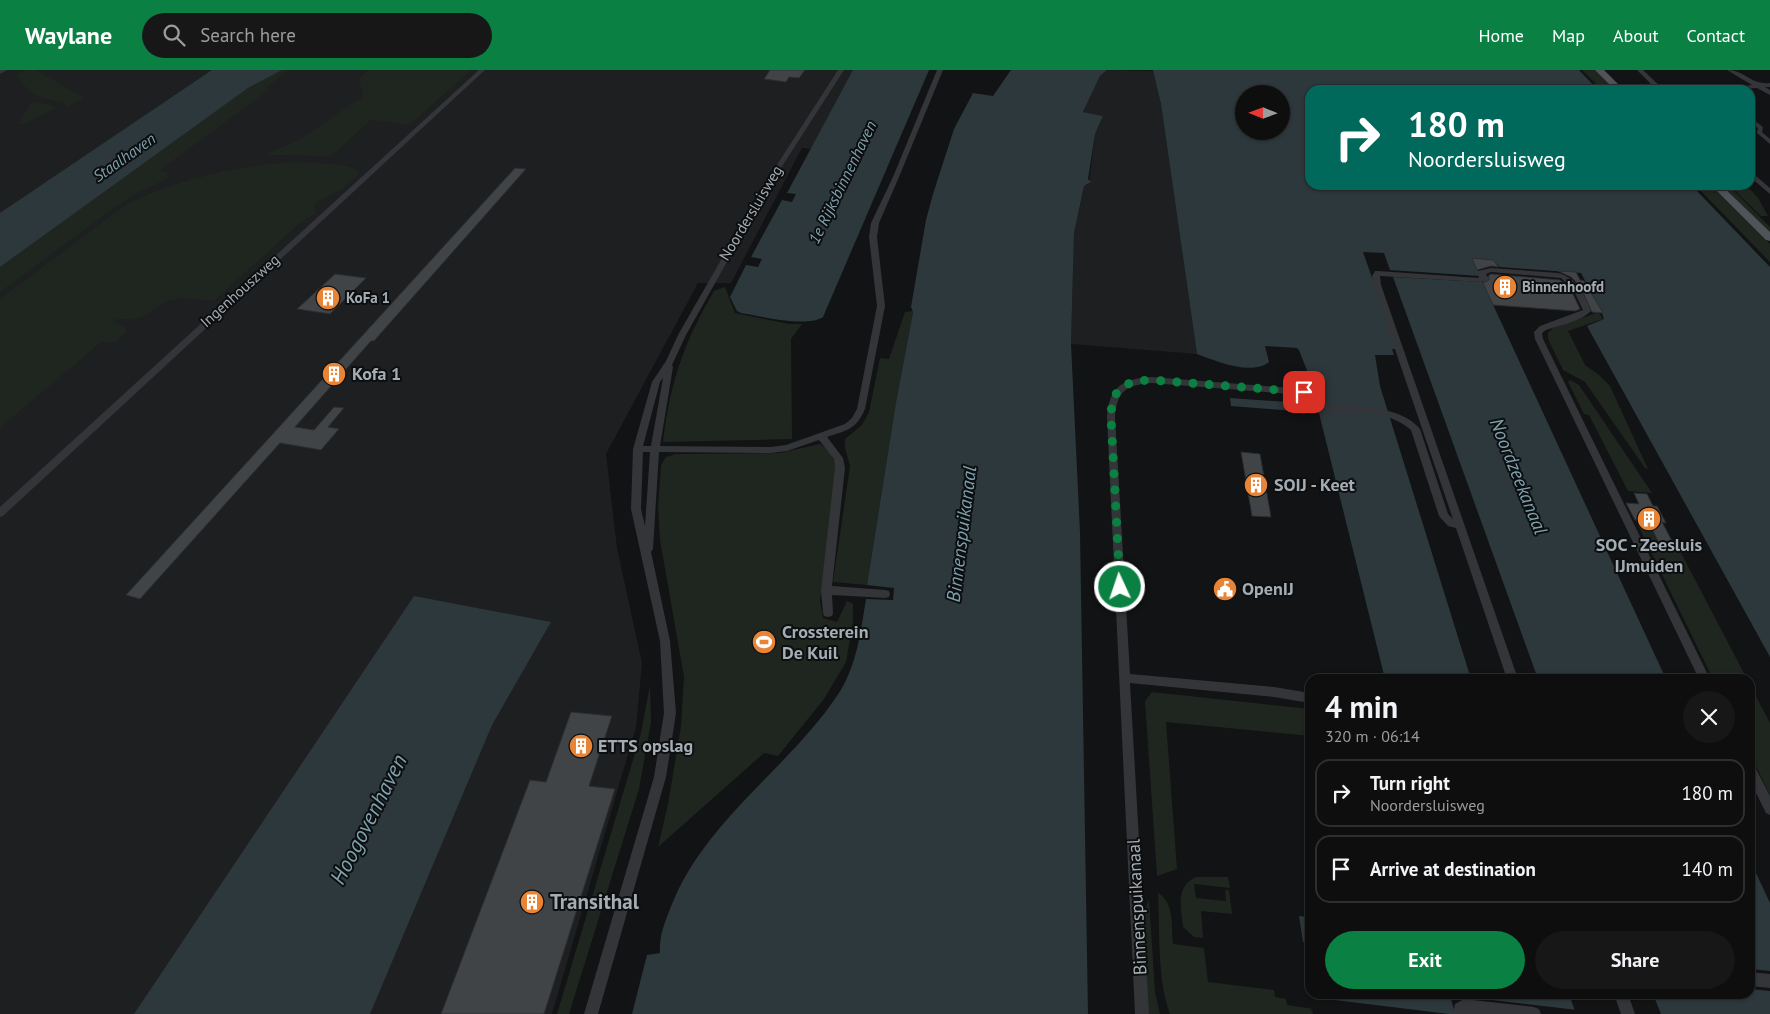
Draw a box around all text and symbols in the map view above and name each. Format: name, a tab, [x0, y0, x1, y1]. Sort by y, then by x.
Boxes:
search box	[142, 13, 492, 58]
text: Waylane	[25, 20, 112, 51]
icon: search	[160, 21, 188, 49]
text: Search here	[200, 23, 296, 47]
text: Home	[1478, 24, 1524, 47]
text: Map	[1552, 24, 1585, 47]
text: About	[1613, 24, 1659, 47]
text: Contact	[1687, 24, 1745, 47]
north arrow	[1235, 85, 1290, 140]
map controls	[1235, 85, 1290, 140]
text: 180 m	[1408, 101, 1505, 147]
icon: right	[1325, 105, 1390, 170]
water label: 1e Rijksbinnenhaven	[804, 117, 880, 247]
water label: Staalhaven	[89, 128, 159, 186]
text: Noordersluisweg	[1408, 145, 1566, 173]
street label: Noordersluisweg	[715, 162, 786, 264]
street label: Ingenhouszweg	[196, 250, 283, 331]
building icon: Binnenhoofd	[1492, 274, 1518, 300]
place label: Binnenhoofd	[1522, 277, 1604, 296]
building icon: KoFa 1	[315, 285, 341, 311]
place label: KoFa 1	[346, 288, 390, 307]
building icon: Kofa 1	[321, 361, 347, 387]
place label: Kofa 1	[352, 362, 401, 385]
pin	[1283, 371, 1325, 413]
icon: arrive	[1290, 378, 1318, 406]
water label: Noordzeekanaal	[1485, 414, 1553, 538]
water label: Binnenspuikanaal	[941, 465, 981, 603]
building icon: SOIJ - Keet	[1243, 472, 1269, 498]
place label: SOIJ - Keet	[1274, 473, 1356, 496]
building icon: SOC - Zeesluis IJmuiden	[1636, 506, 1662, 532]
place label: SOC - Zeesluis IJmuiden	[1596, 533, 1703, 577]
position arrow	[1093, 560, 1145, 612]
public building icon: OpenIJ	[1212, 576, 1238, 602]
place label: OpenIJ	[1242, 577, 1294, 600]
place label: Crossterein De Kuil	[782, 620, 869, 664]
sports icon: Crossterein De Kuil	[751, 629, 777, 655]
text: 4 min	[1325, 687, 1398, 726]
button: close	[1683, 691, 1735, 743]
text: 320 m · 06:14	[1325, 726, 1420, 746]
building icon: ETTS opslag	[568, 733, 594, 759]
place label: ETTS opslag	[598, 734, 693, 757]
water label: Hoogovenhaven	[323, 749, 413, 889]
text: Turn right	[1370, 771, 1450, 795]
icon: right	[1327, 779, 1355, 807]
text: 180 m	[1681, 781, 1733, 805]
text: Noordersluisweg	[1370, 795, 1485, 815]
street label: Binnenspuikanaal	[1121, 838, 1152, 976]
icon: arrive	[1327, 855, 1355, 883]
text: Arrive at destination	[1370, 857, 1536, 881]
text: 140 m	[1681, 857, 1733, 881]
place label: Transithal	[550, 888, 640, 915]
building icon: Transithal	[519, 889, 545, 915]
button: Exit	[1325, 931, 1525, 989]
button: Share	[1535, 931, 1735, 989]

